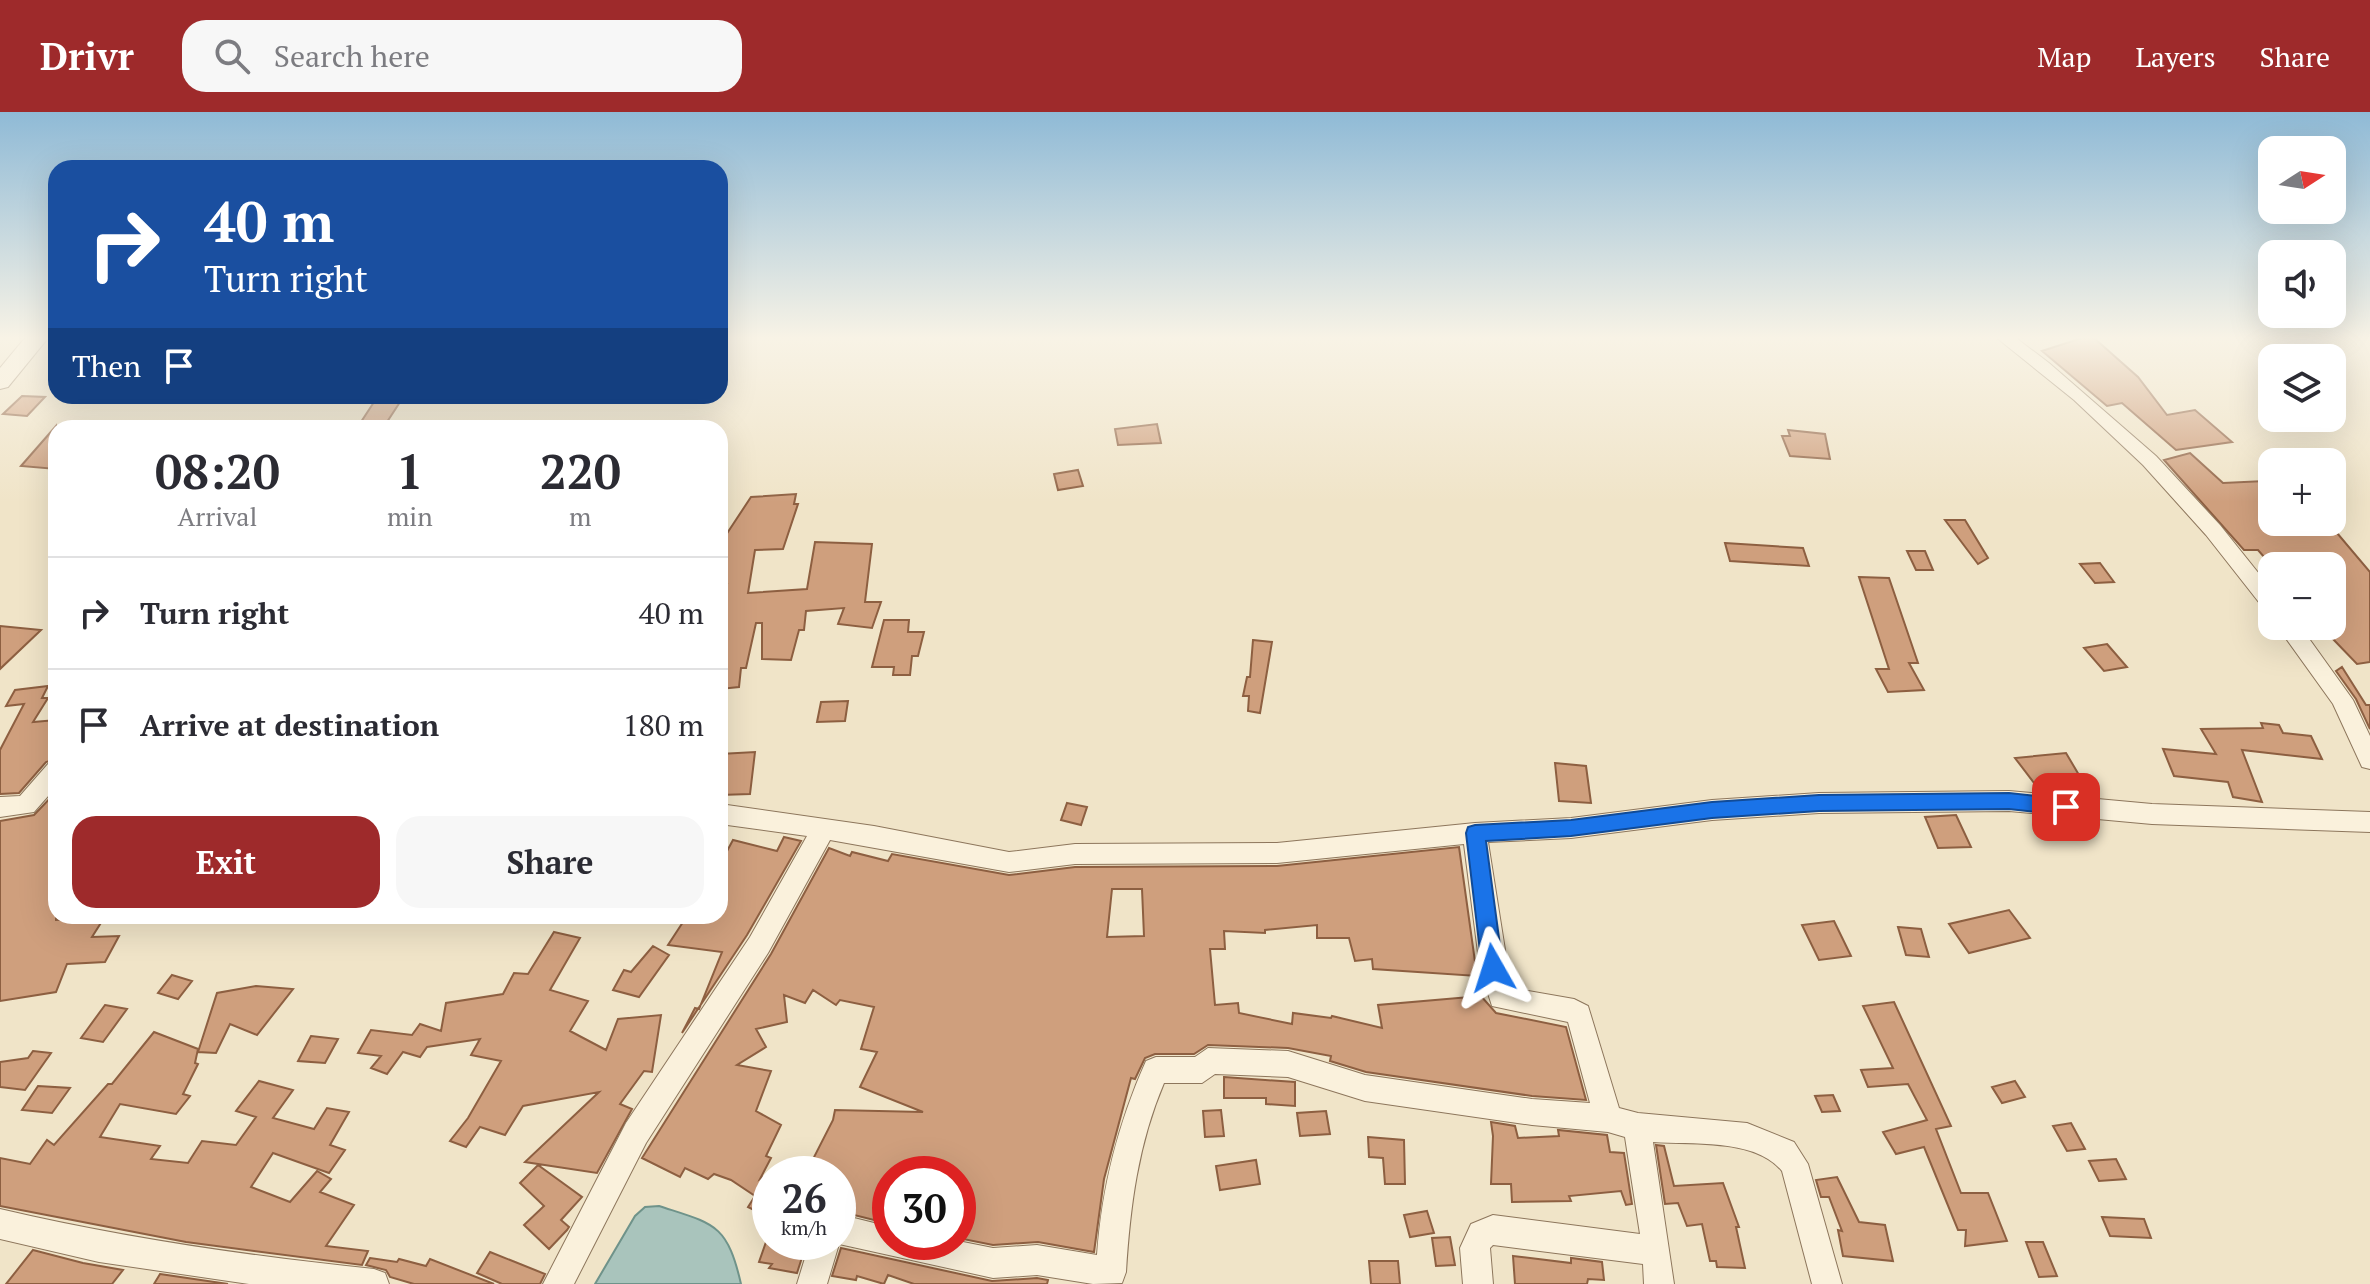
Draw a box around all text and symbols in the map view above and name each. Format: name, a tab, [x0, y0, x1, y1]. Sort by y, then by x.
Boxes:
search box	[182, 20, 742, 92]
text: Drivr	[40, 31, 134, 81]
icon: search	[210, 34, 254, 78]
text: Search here	[274, 36, 430, 76]
text: Map	[2037, 38, 2091, 75]
text: Layers	[2135, 38, 2216, 75]
text: Share	[2260, 38, 2330, 75]
north arrow	[2258, 136, 2346, 224]
map controls	[2258, 136, 2346, 640]
text: 40 m	[204, 184, 334, 258]
icon: right	[72, 192, 176, 296]
button: sound	[2258, 240, 2346, 328]
text: Turn right	[204, 255, 368, 302]
icon: arrive	[157, 344, 201, 388]
button: layers	[2258, 344, 2346, 432]
text: Then	[72, 346, 141, 386]
text: 08:20	[155, 439, 280, 503]
text: 1	[396, 439, 423, 503]
text: 220	[540, 439, 621, 503]
button: +	[2258, 448, 2346, 536]
text: Arrival	[178, 499, 257, 533]
text: min	[387, 499, 433, 533]
text: m	[569, 499, 592, 533]
button: −	[2258, 552, 2346, 640]
icon: right	[72, 591, 116, 635]
text: Turn right	[140, 593, 289, 633]
text: 40 m	[639, 593, 704, 633]
icon: arrive	[72, 703, 116, 747]
text: Arrive at destination	[140, 705, 439, 745]
text: 180 m	[623, 705, 704, 745]
pin	[2032, 773, 2100, 841]
icon: arrive	[2044, 785, 2088, 829]
button: Exit	[72, 816, 380, 908]
button: Share	[396, 816, 704, 908]
position arrow	[1451, 926, 1535, 1010]
speed limit sign: 30	[872, 1156, 976, 1260]
text: 26	[781, 1171, 827, 1224]
text: km/h	[781, 1214, 827, 1241]

